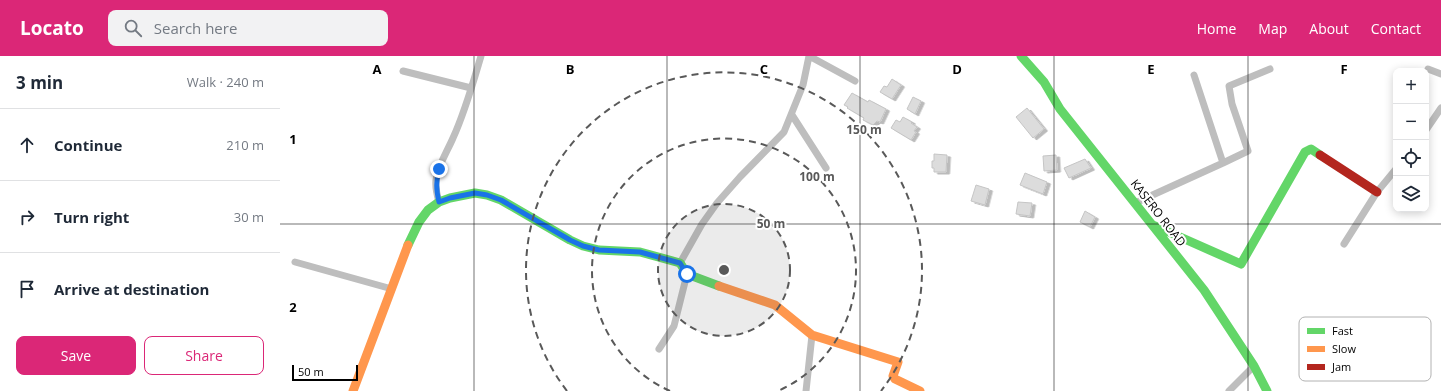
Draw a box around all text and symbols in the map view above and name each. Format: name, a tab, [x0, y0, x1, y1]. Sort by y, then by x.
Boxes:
search box	[108, 10, 388, 46]
text: Locato	[20, 15, 84, 41]
icon: search	[122, 17, 144, 39]
text: Search here	[154, 18, 237, 38]
text: Home	[1197, 19, 1236, 38]
text: Map	[1258, 19, 1287, 38]
text: About	[1309, 19, 1349, 38]
text: Contact	[1371, 19, 1421, 38]
text: A	[373, 60, 382, 78]
text: B	[566, 60, 575, 78]
text: C	[760, 60, 768, 78]
text: D	[952, 60, 962, 78]
text: E	[1147, 60, 1155, 78]
text: F	[1340, 60, 1348, 78]
map controls	[1393, 68, 1429, 212]
button: +	[1393, 68, 1429, 104]
text: 3 min	[16, 71, 63, 94]
text: Walk · 240 m	[187, 73, 264, 91]
button: −	[1393, 104, 1429, 140]
text: 150 m	[846, 121, 882, 138]
text: 1	[289, 130, 297, 148]
icon: ahead	[16, 134, 38, 156]
text: Continue	[54, 135, 122, 155]
text: 210 m	[226, 136, 264, 154]
button: locate	[1393, 140, 1429, 176]
route end	[430, 160, 448, 178]
text: 100 m	[799, 168, 835, 185]
street label: KASERO ROAD	[1127, 176, 1190, 250]
button: layers	[1393, 176, 1429, 212]
icon: right	[16, 206, 38, 228]
text: Turn right	[54, 207, 129, 227]
text: 30 m	[234, 208, 264, 226]
text: 50 m	[757, 215, 785, 232]
centre of rings	[717, 263, 731, 277]
route start	[678, 265, 696, 283]
icon: arrive	[16, 278, 38, 300]
text: Arrive at destination	[54, 279, 209, 299]
text: 2	[289, 298, 297, 316]
legend	[1299, 317, 1431, 381]
text: Fast	[1332, 323, 1353, 338]
button: Save	[16, 336, 136, 375]
button: Share	[144, 336, 264, 375]
text: Slow	[1332, 341, 1356, 356]
text: Jam	[1331, 359, 1351, 374]
scale bar	[292, 363, 358, 382]
text: 50 m	[298, 364, 324, 379]

